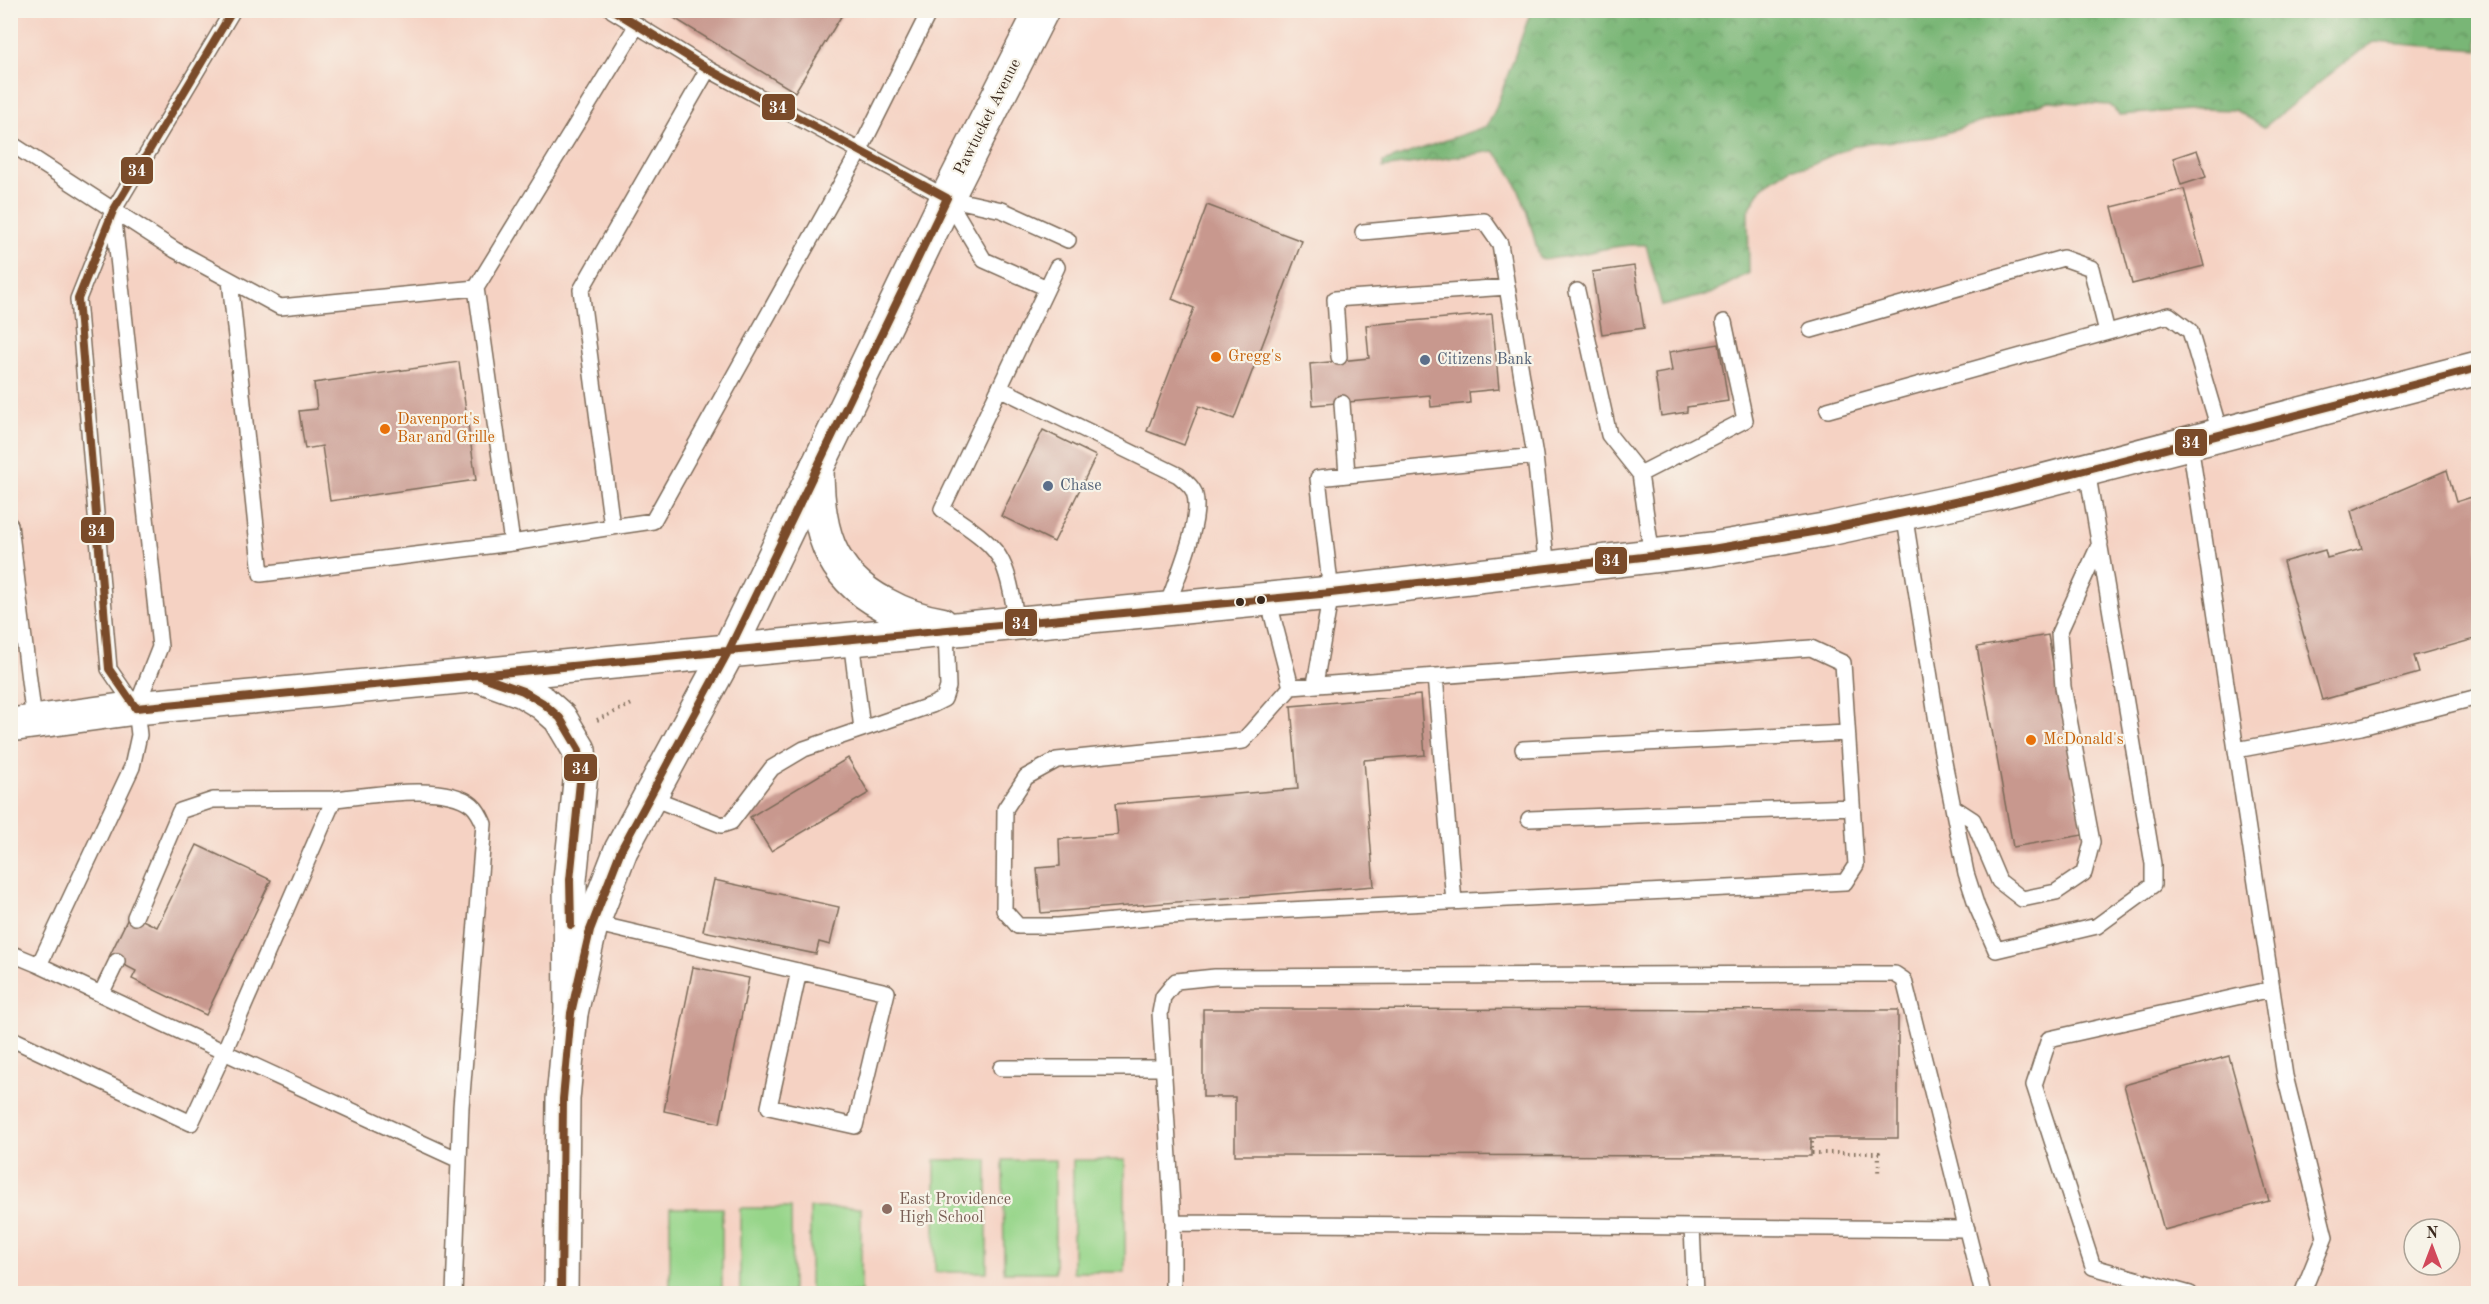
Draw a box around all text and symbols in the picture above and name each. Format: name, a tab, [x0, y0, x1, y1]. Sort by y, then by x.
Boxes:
street label: Pawtucket Avenue	[952, 56, 1024, 178]
line badge: 34	[761, 93, 796, 121]
text: 34	[769, 101, 787, 117]
line badge: 34	[120, 156, 154, 185]
text: 34	[128, 164, 146, 180]
place label: Gregg's	[1228, 349, 1282, 365]
marker: Gregg's	[1209, 350, 1223, 364]
place label: Citizens Bank	[1437, 352, 1532, 368]
marker: Citizens Bank	[1418, 353, 1432, 367]
place label: Davenport's Bar and Grille	[397, 412, 495, 446]
marker: Davenport's Bar and Grille	[378, 422, 392, 436]
line badge: 34	[2174, 428, 2208, 457]
text: 34	[2182, 436, 2200, 452]
place label: Chase	[1060, 478, 1102, 494]
marker: Chase	[1041, 479, 1055, 493]
line badge: 34	[80, 516, 115, 544]
text: 34	[88, 524, 106, 540]
line badge: 34	[1594, 546, 1628, 575]
text: 34	[1602, 554, 1620, 570]
unlabelled marker	[1255, 594, 1267, 606]
unlabelled marker	[1234, 596, 1246, 608]
line badge: 34	[1004, 608, 1038, 637]
text: 34	[1012, 617, 1030, 633]
place label: McDonald's	[2043, 732, 2124, 748]
marker: McDonald's	[2024, 733, 2038, 747]
line badge: 34	[563, 753, 598, 782]
text: 34	[572, 762, 590, 778]
place label: East Providence High School	[899, 1192, 1011, 1226]
marker: East Providence High School	[880, 1202, 894, 1216]
north arrow	[2402, 1217, 2462, 1277]
text: N	[2426, 1226, 2439, 1242]

